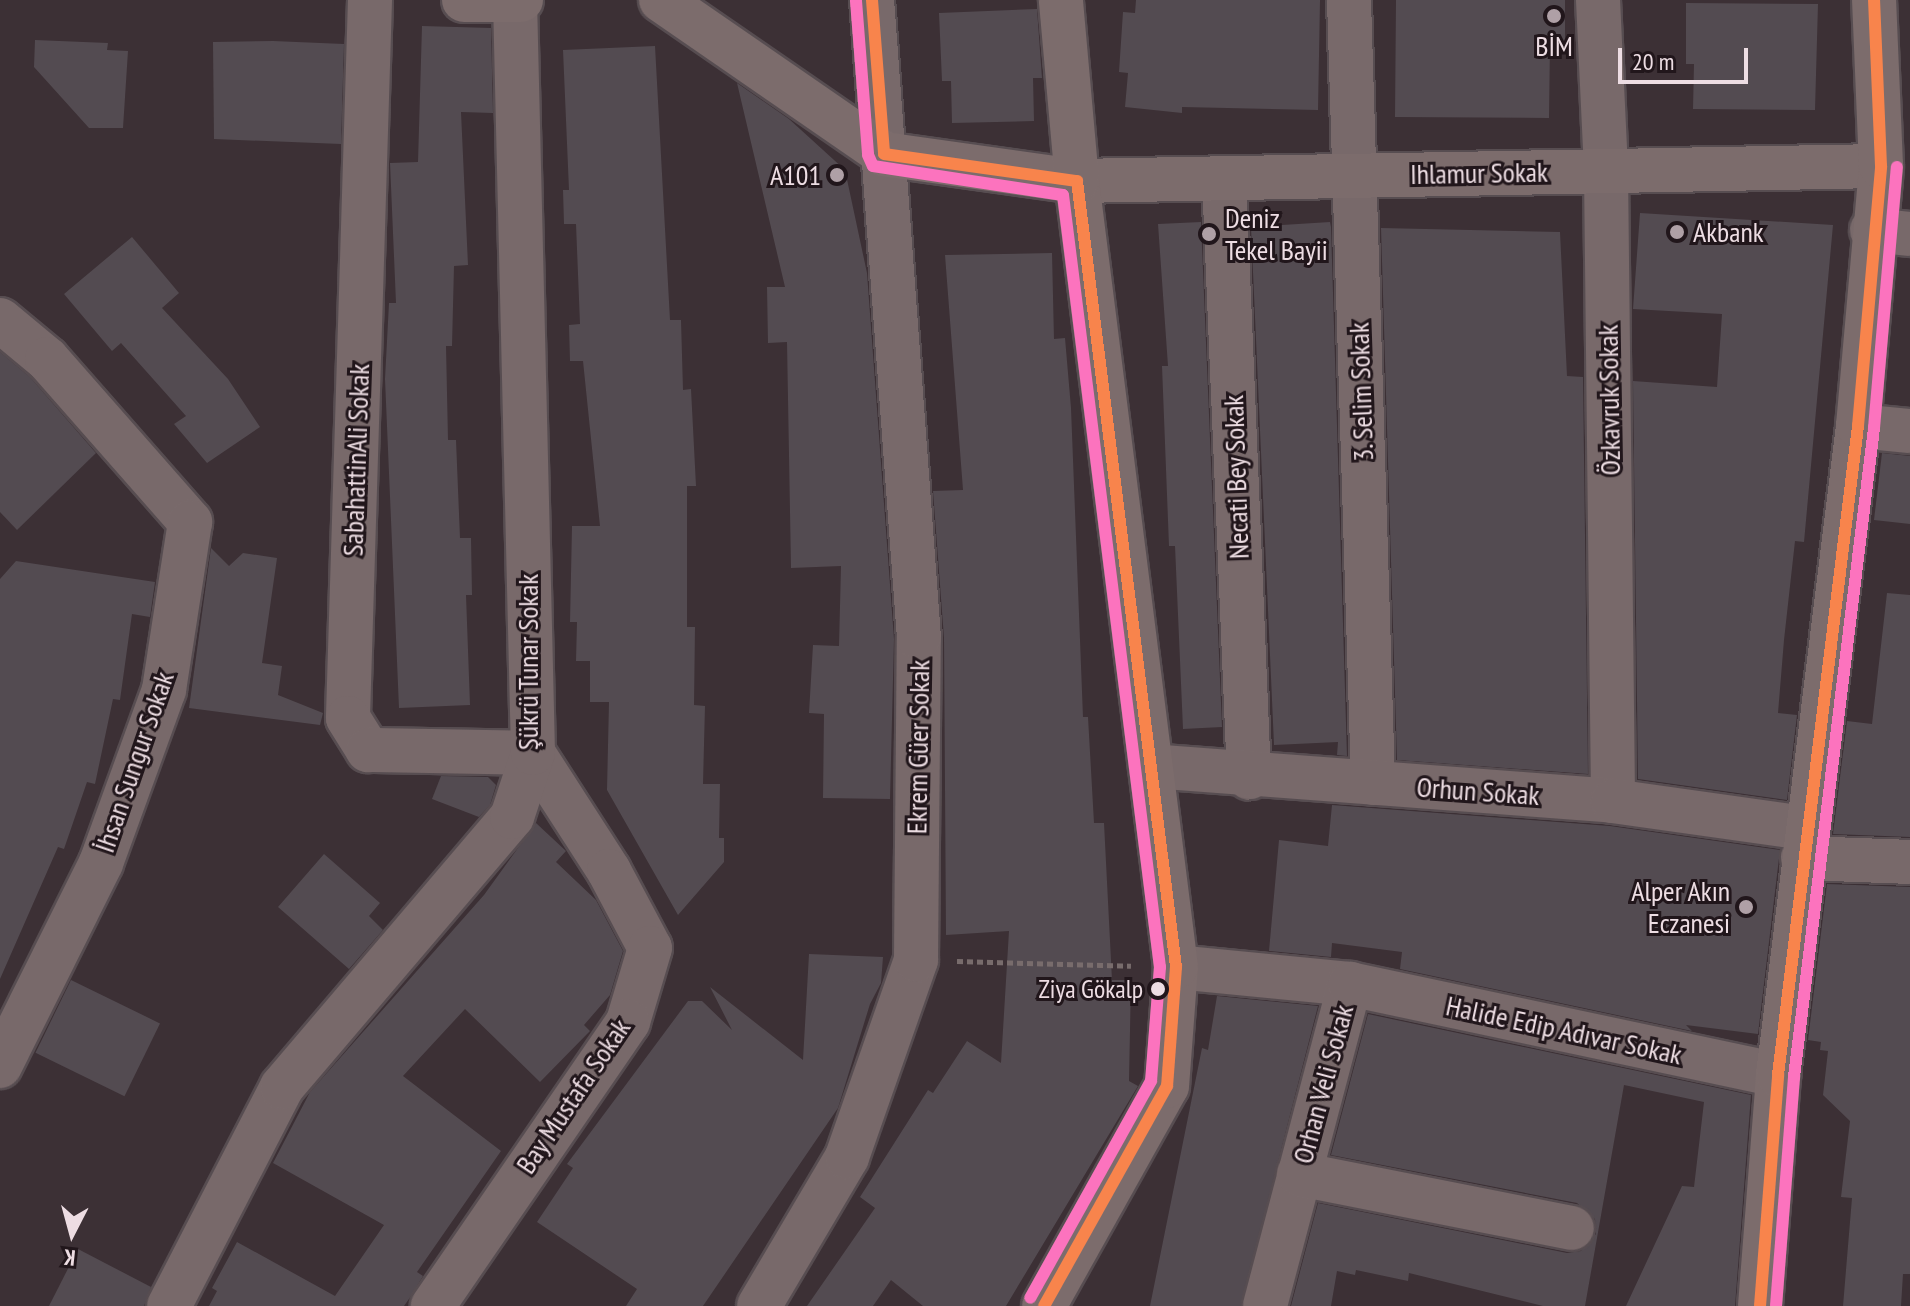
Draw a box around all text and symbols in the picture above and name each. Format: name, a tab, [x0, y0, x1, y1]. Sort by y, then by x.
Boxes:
marker: BİM	[1545, 7, 1563, 25]
place label: BİM	[1535, 29, 1573, 63]
scale bar	[1622, 32, 1752, 82]
text: 20 m	[1632, 46, 1674, 77]
street label: Ihlamur Sokak	[1410, 155, 1548, 191]
place label: A101	[770, 158, 821, 192]
marker: A101	[828, 166, 846, 184]
place label: Deniz Tekel Bayii	[1225, 201, 1328, 267]
place label: Akbank	[1693, 215, 1764, 249]
marker: Akbank	[1668, 223, 1686, 241]
marker: Deniz Tekel Bayii	[1200, 225, 1218, 243]
street label: 3. Selim Sokak	[1342, 321, 1380, 463]
street label: Özkavruk Sokak	[1591, 324, 1627, 476]
street label: SabahattinAli Sokak	[336, 363, 376, 557]
street label: Necati Bey Sokak	[1216, 394, 1256, 560]
street label: Şükrü Tunar Sokak	[511, 573, 545, 751]
street label: Ekrem Güer Sokak	[900, 660, 936, 834]
street label: İhsan Sungur Sokak	[87, 667, 181, 857]
street label: Orhun Sokak	[1416, 770, 1540, 812]
place label: Alper Akın Eczanesi	[1630, 874, 1730, 940]
marker: Alper Akın Eczanesi	[1737, 898, 1755, 916]
place label: Ziya Gökalp	[1038, 973, 1143, 1005]
marker: Ziya Gökalp	[1150, 981, 1166, 997]
street label: Halide Edip Adıvar Sokak	[1443, 989, 1685, 1071]
street label: Orhan Veli Sokak	[1286, 1001, 1360, 1167]
street label: Bay Mustafa Sokak	[509, 1012, 637, 1180]
north arrow	[32, 1194, 112, 1274]
text: K	[62, 1243, 77, 1272]

